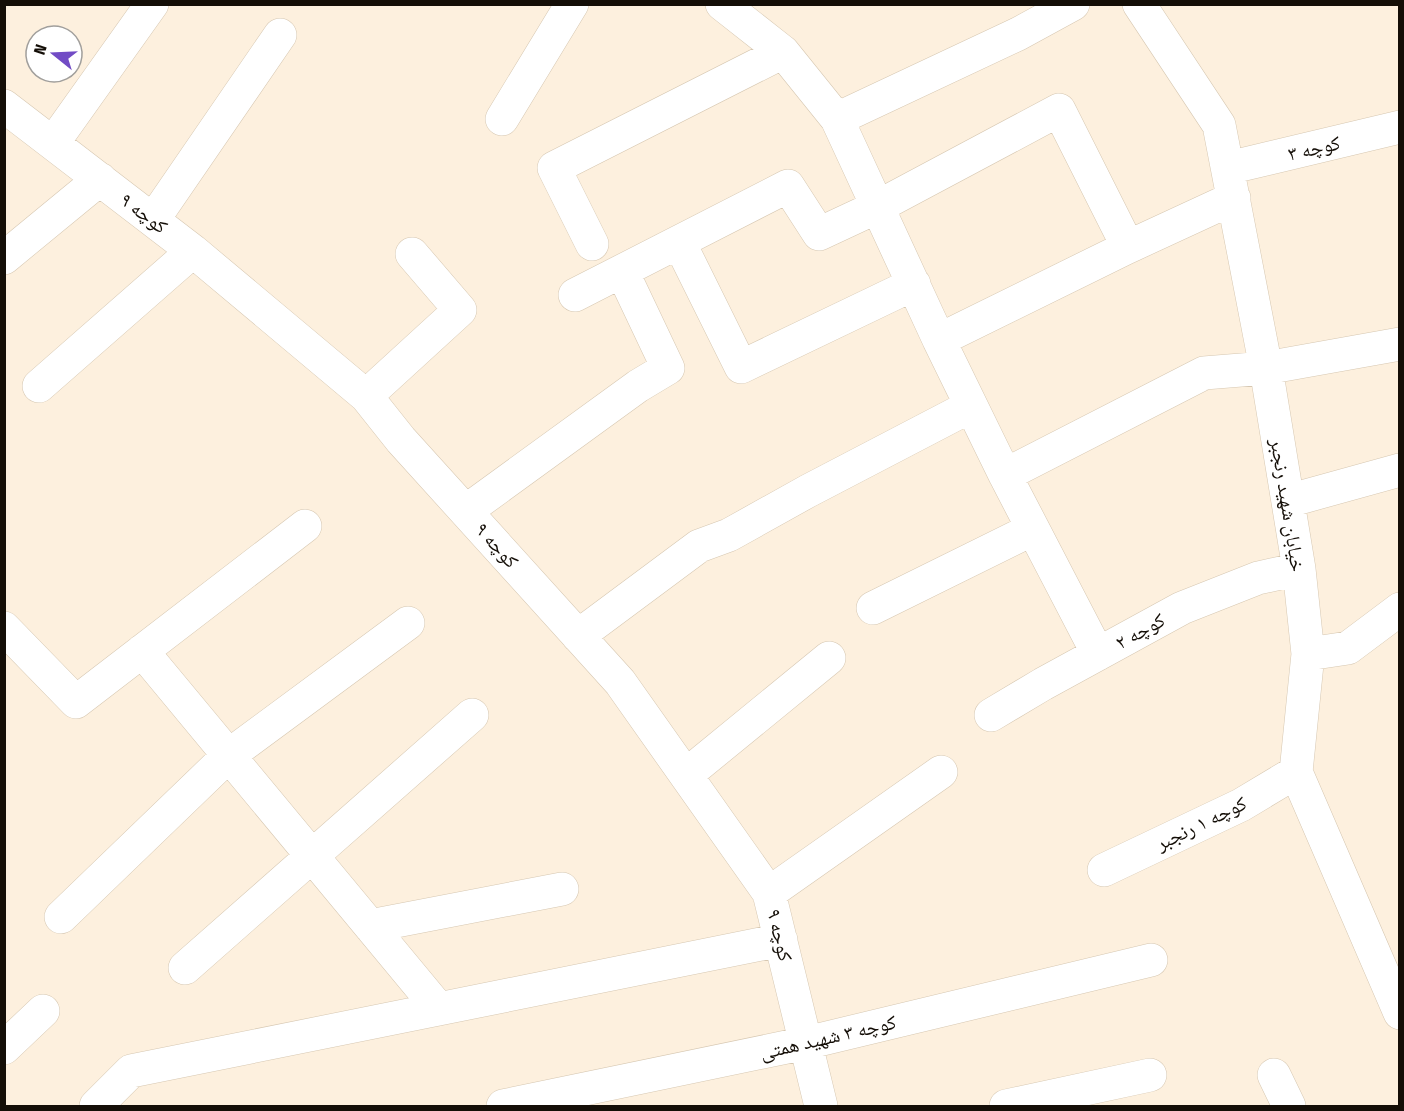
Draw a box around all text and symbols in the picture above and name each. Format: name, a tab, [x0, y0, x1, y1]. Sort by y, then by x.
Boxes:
north arrow	[24, 24, 84, 84]
text: N	[30, 42, 51, 57]
street label: کوچه ۳	[1285, 130, 1343, 166]
street label: کوچه ۹	[116, 187, 172, 239]
street label: خیابان شهید رنجبر	[1265, 436, 1310, 574]
street label: کوچه ۹	[470, 517, 524, 573]
street label: کوچه ۲	[1111, 608, 1169, 654]
street label: کوچه ۱ رنجبر	[1151, 791, 1250, 856]
street label: کوچه ۹	[762, 906, 798, 964]
street label: کوچه ۳ شهید همتی	[757, 1010, 899, 1064]

